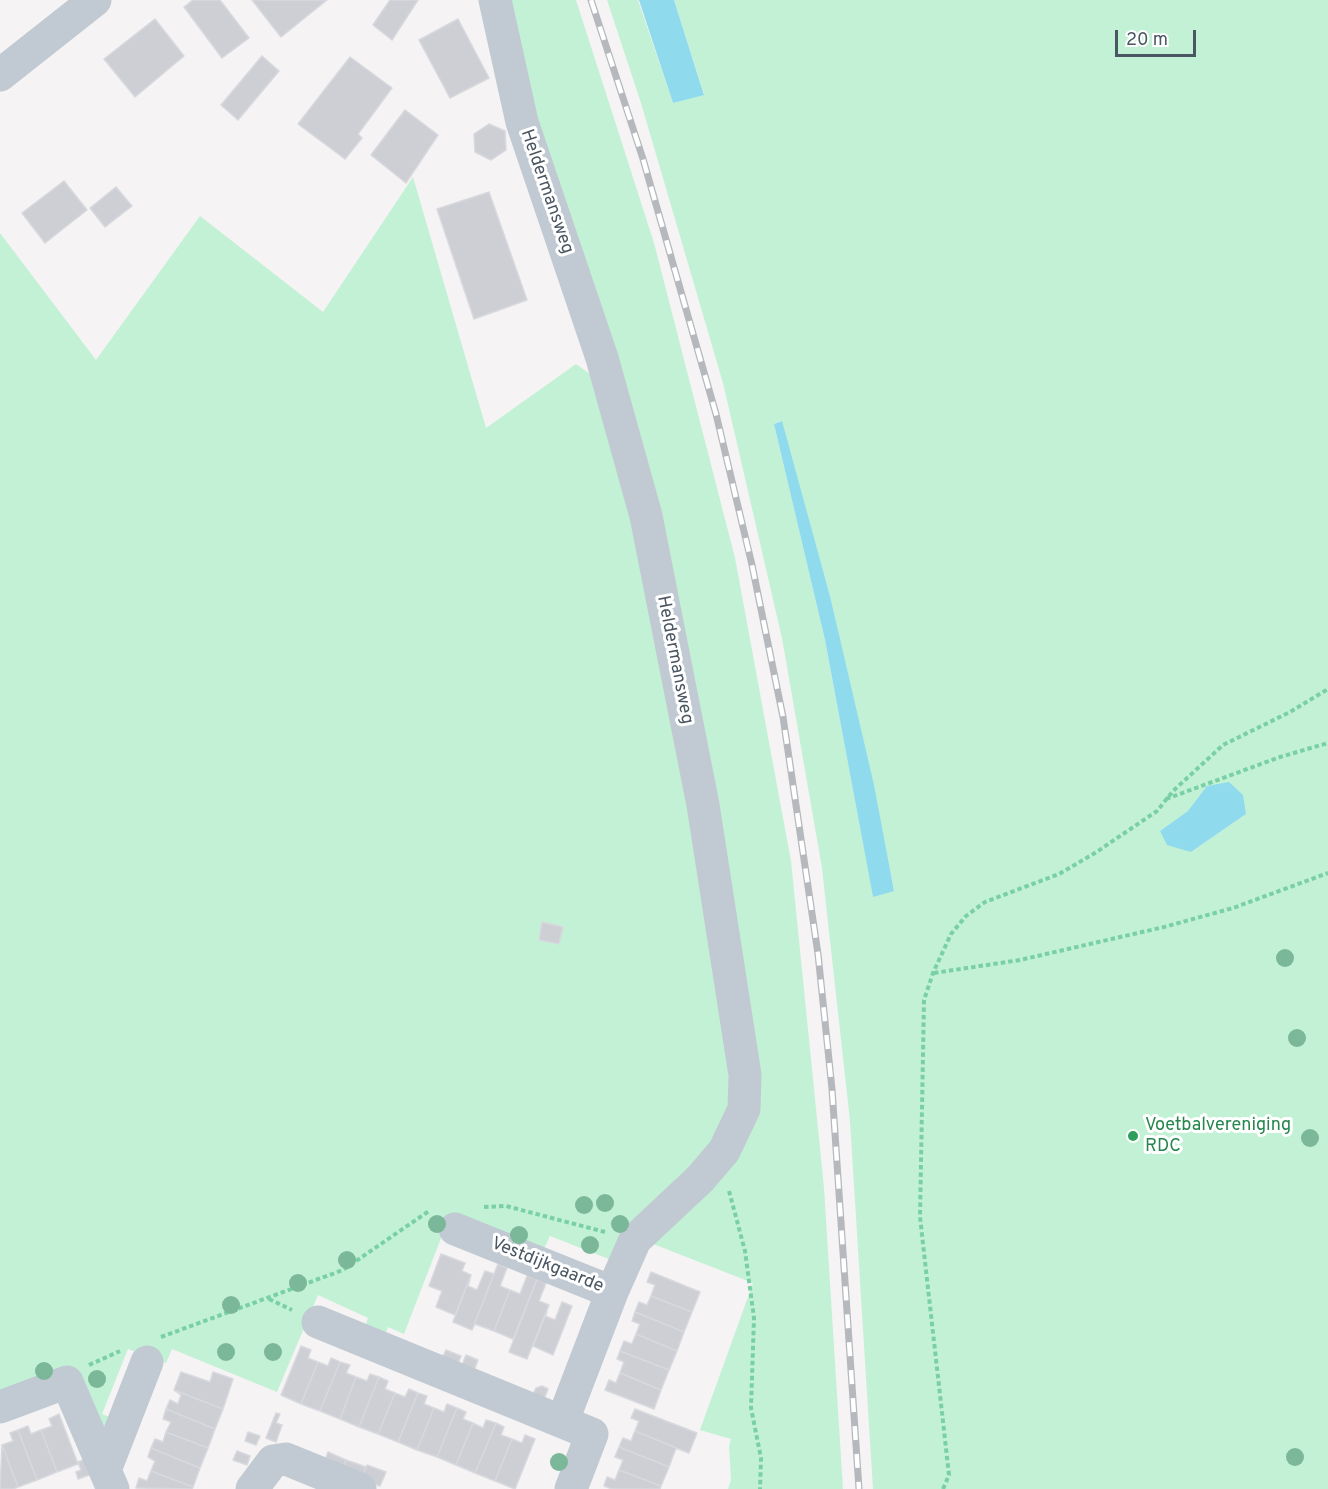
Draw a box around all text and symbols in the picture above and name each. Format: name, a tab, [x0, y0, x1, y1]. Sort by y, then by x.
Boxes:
scale bar	[1118, 18, 1199, 56]
text: 20 m	[1126, 29, 1168, 52]
street label: Heldermansweg	[515, 127, 577, 257]
street label: Heldermansweg	[651, 594, 697, 726]
place label: Voetbalvereniging RDC	[1145, 1115, 1291, 1158]
marker: Voetbalvereniging RDC	[1126, 1129, 1140, 1143]
street label: Vestdijkgaarde	[488, 1234, 606, 1298]

